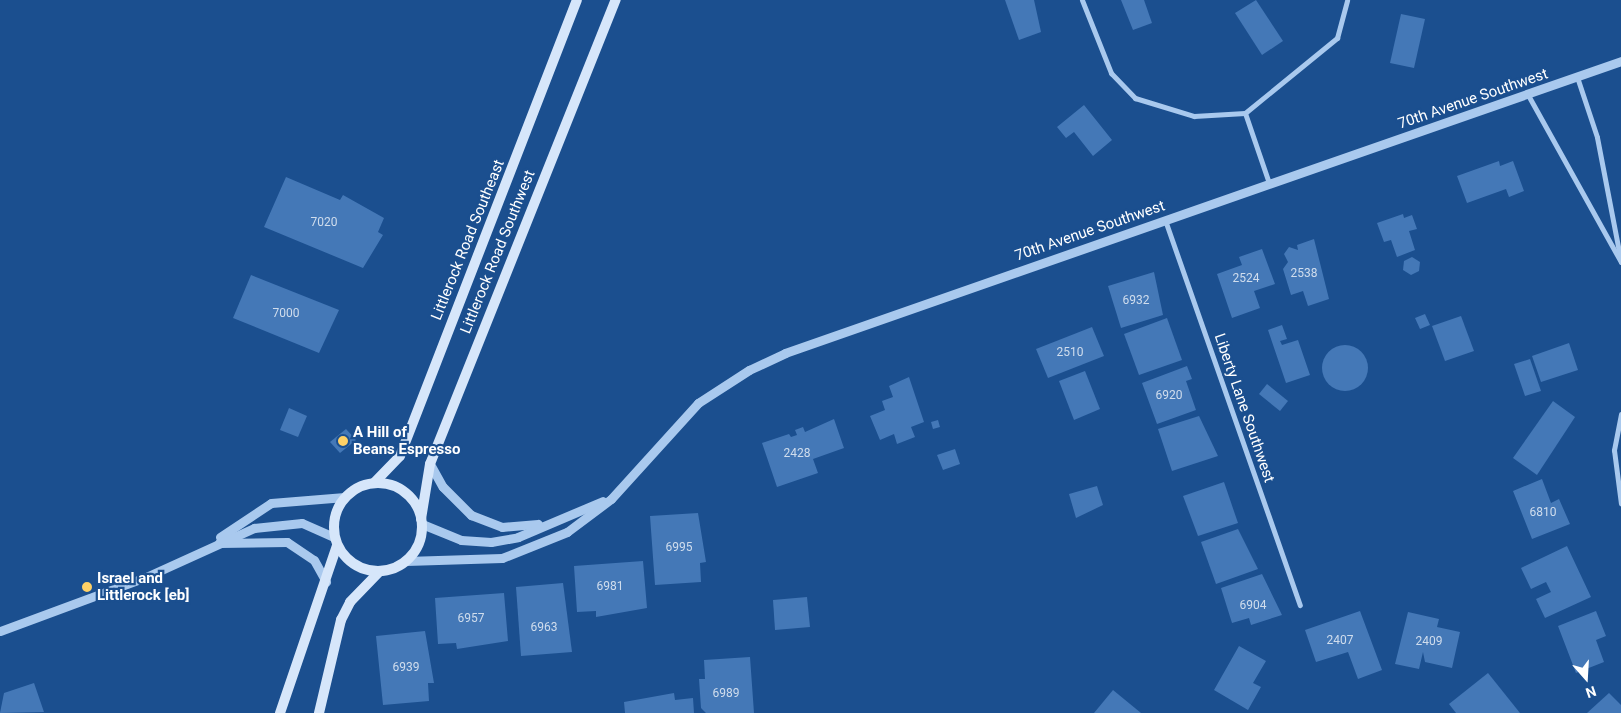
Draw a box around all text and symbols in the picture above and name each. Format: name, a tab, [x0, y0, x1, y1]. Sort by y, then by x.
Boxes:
street label: 70th Avenue Southwest	[1396, 65, 1550, 133]
street label: Littlerock Road Southeast	[428, 157, 508, 323]
street label: Littlerock Road Southwest	[457, 168, 539, 336]
street label: 70th Avenue Southwest	[1013, 197, 1167, 265]
house number: 7020	[311, 216, 337, 230]
house number: 2538	[1291, 267, 1317, 281]
house number: 2524	[1233, 272, 1259, 286]
house number: 6932	[1123, 294, 1149, 308]
house number: 7000	[273, 307, 299, 321]
street label: Liberty Lane Southwest	[1210, 331, 1278, 485]
house number: 2510	[1057, 346, 1083, 360]
house number: 6920	[1156, 389, 1182, 403]
place label: A Hill of Beans Espresso	[353, 423, 460, 458]
marker: A Hill of Beans Espresso	[337, 435, 349, 447]
house number: 2428	[784, 447, 810, 461]
house number: 6810	[1530, 506, 1556, 520]
house number: 6995	[666, 541, 692, 555]
place label: Israel and Littlerock [eb]	[97, 569, 189, 604]
house number: 6981	[597, 580, 623, 594]
marker: Israel and Littlerock [eb]	[81, 581, 93, 593]
house number: 6904	[1240, 599, 1266, 613]
house number: 6957	[458, 612, 484, 626]
house number: 6963	[531, 621, 557, 635]
house number: 2407	[1327, 634, 1353, 648]
house number: 2409	[1416, 635, 1442, 649]
north arrow	[1561, 653, 1611, 703]
house number: 6939	[393, 661, 419, 675]
text: N	[1584, 683, 1598, 701]
house number: 6989	[713, 687, 739, 701]

